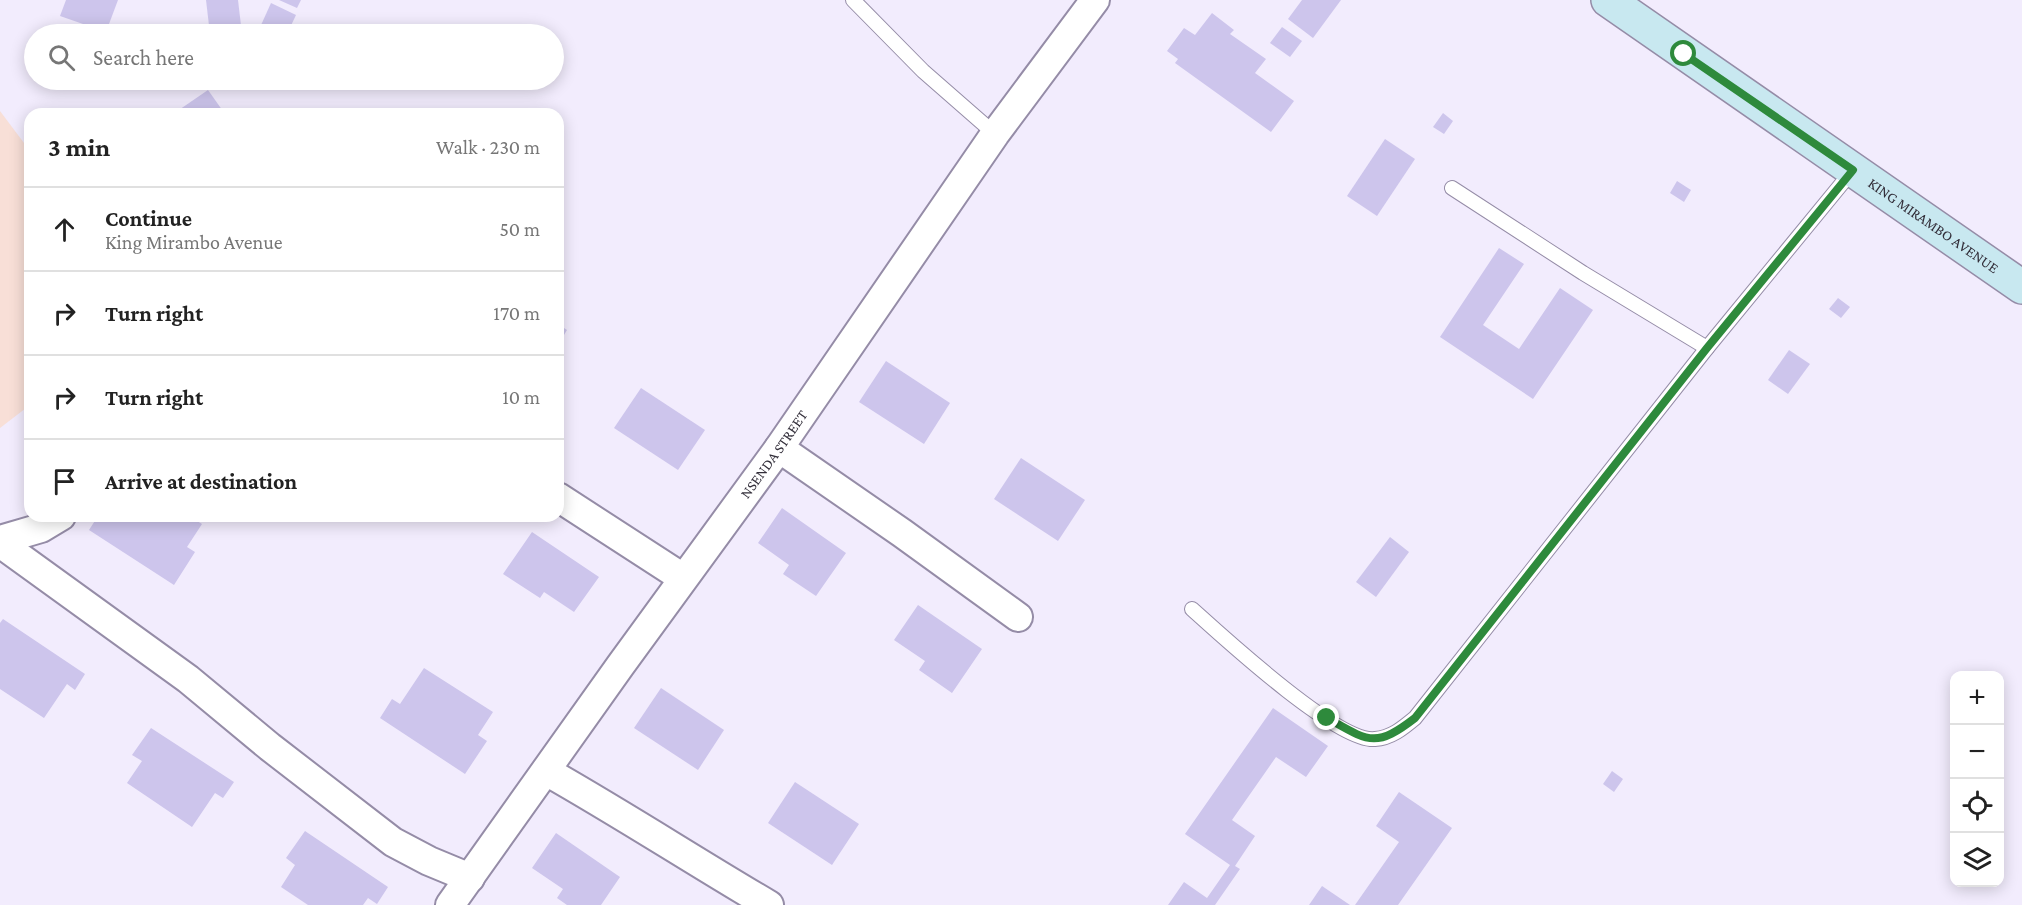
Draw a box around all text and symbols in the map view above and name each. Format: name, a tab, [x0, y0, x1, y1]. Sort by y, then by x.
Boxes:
search box	[24, 24, 564, 90]
route start	[1670, 40, 1696, 66]
icon: search	[45, 41, 78, 74]
text: Search here	[93, 45, 194, 70]
text: 3 min	[48, 133, 110, 162]
text: Walk · 230 m	[436, 136, 540, 158]
street label: KING MIRAMBO AVENUE	[1865, 175, 2002, 276]
text: Continue	[105, 206, 192, 231]
icon: ahead	[48, 213, 81, 246]
text: 50 m	[499, 218, 540, 240]
text: King Mirambo Avenue	[105, 231, 283, 253]
icon: right	[48, 297, 81, 330]
text: Turn right	[105, 301, 203, 326]
text: 170 m	[493, 302, 540, 324]
icon: right	[48, 381, 81, 414]
text: Turn right	[105, 385, 203, 410]
text: 10 m	[502, 386, 540, 408]
street label: NSENDA STREET	[737, 407, 810, 501]
icon: arrive	[48, 465, 81, 498]
text: Arrive at destination	[105, 469, 297, 494]
map controls	[1950, 671, 2004, 887]
button: +	[1950, 671, 2004, 725]
route end	[1313, 704, 1339, 730]
button: −	[1950, 725, 2004, 779]
button: locate	[1950, 779, 2004, 833]
button: layers	[1950, 833, 2004, 887]

